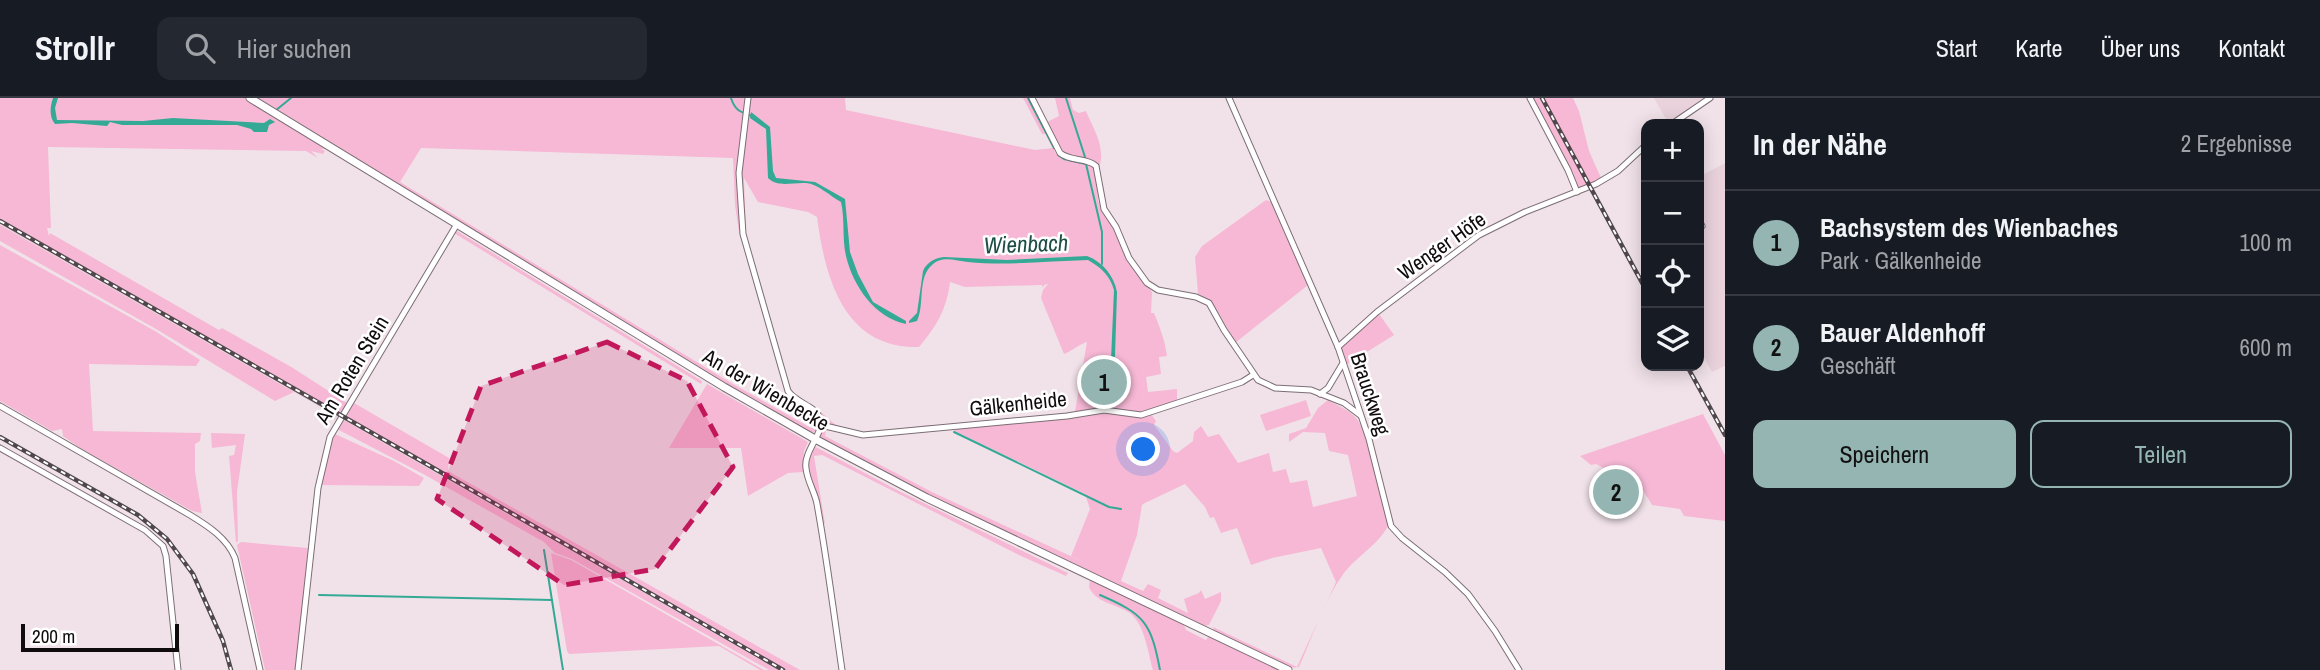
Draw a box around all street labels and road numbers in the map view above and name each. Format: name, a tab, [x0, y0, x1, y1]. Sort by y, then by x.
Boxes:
street label: Wenger Höfe	[1392, 205, 1491, 286]
street label: Am Roten Stein	[307, 310, 395, 430]
street label: An der Wienbecke	[697, 341, 835, 438]
street label: Brauckweg	[1344, 349, 1398, 439]
street label: Gälkenheide	[968, 384, 1068, 423]

